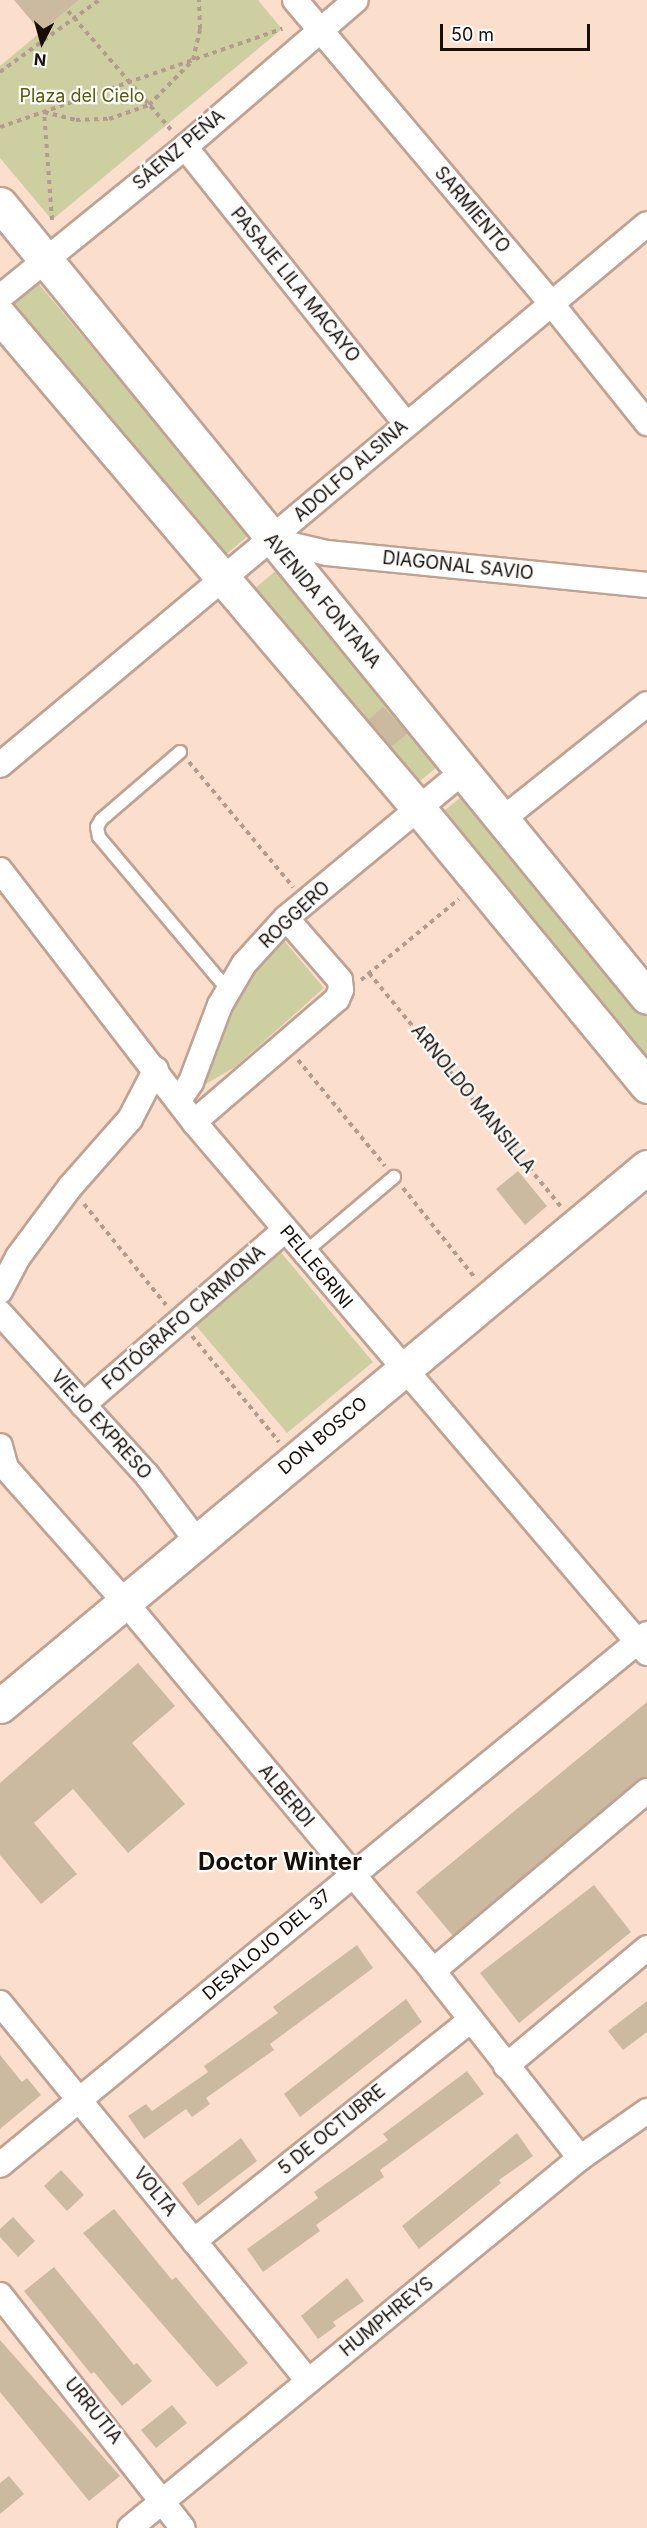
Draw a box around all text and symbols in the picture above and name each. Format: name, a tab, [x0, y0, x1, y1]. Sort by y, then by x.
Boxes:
north arrow	[12, 12, 72, 72]
scale bar	[443, 12, 593, 50]
text: 50 m	[451, 24, 494, 45]
text: N	[33, 49, 47, 70]
park label: Plaza del Cielo	[19, 85, 145, 107]
street label: SÁENZ PEÑA	[129, 105, 229, 195]
street label: SARMIENTO	[430, 163, 514, 257]
street label: PASAJE LILA MACAYO	[226, 203, 364, 367]
street label: ADOLFO ALSINA	[290, 416, 412, 526]
street label: AVENIDA FONTANA	[259, 529, 385, 673]
street label: DIAGONAL SAVIO	[381, 547, 535, 585]
street label: ROGGERO	[255, 877, 335, 953]
street label: ARNOLDO MANSILLA	[406, 1020, 540, 1178]
street label: PELLEGRINI	[275, 1221, 357, 1313]
street label: FOTÓGRAFO CARMONA	[98, 1241, 270, 1395]
street label: VIEJO EXPRESO	[46, 1366, 156, 1484]
street label: DON BOSCO	[274, 1393, 372, 1479]
street label: ALBERDI	[254, 1760, 318, 1832]
district label: Doctor Winter	[198, 1848, 362, 1876]
street label: DESALOJO DEL 37	[199, 1885, 335, 2005]
street label: 5 DE OCTUBRE	[274, 2080, 390, 2180]
street label: VOLTA	[129, 2163, 181, 2221]
street label: HUMPHREYS	[336, 2273, 438, 2361]
street label: URRUTIA	[60, 2374, 126, 2448]

